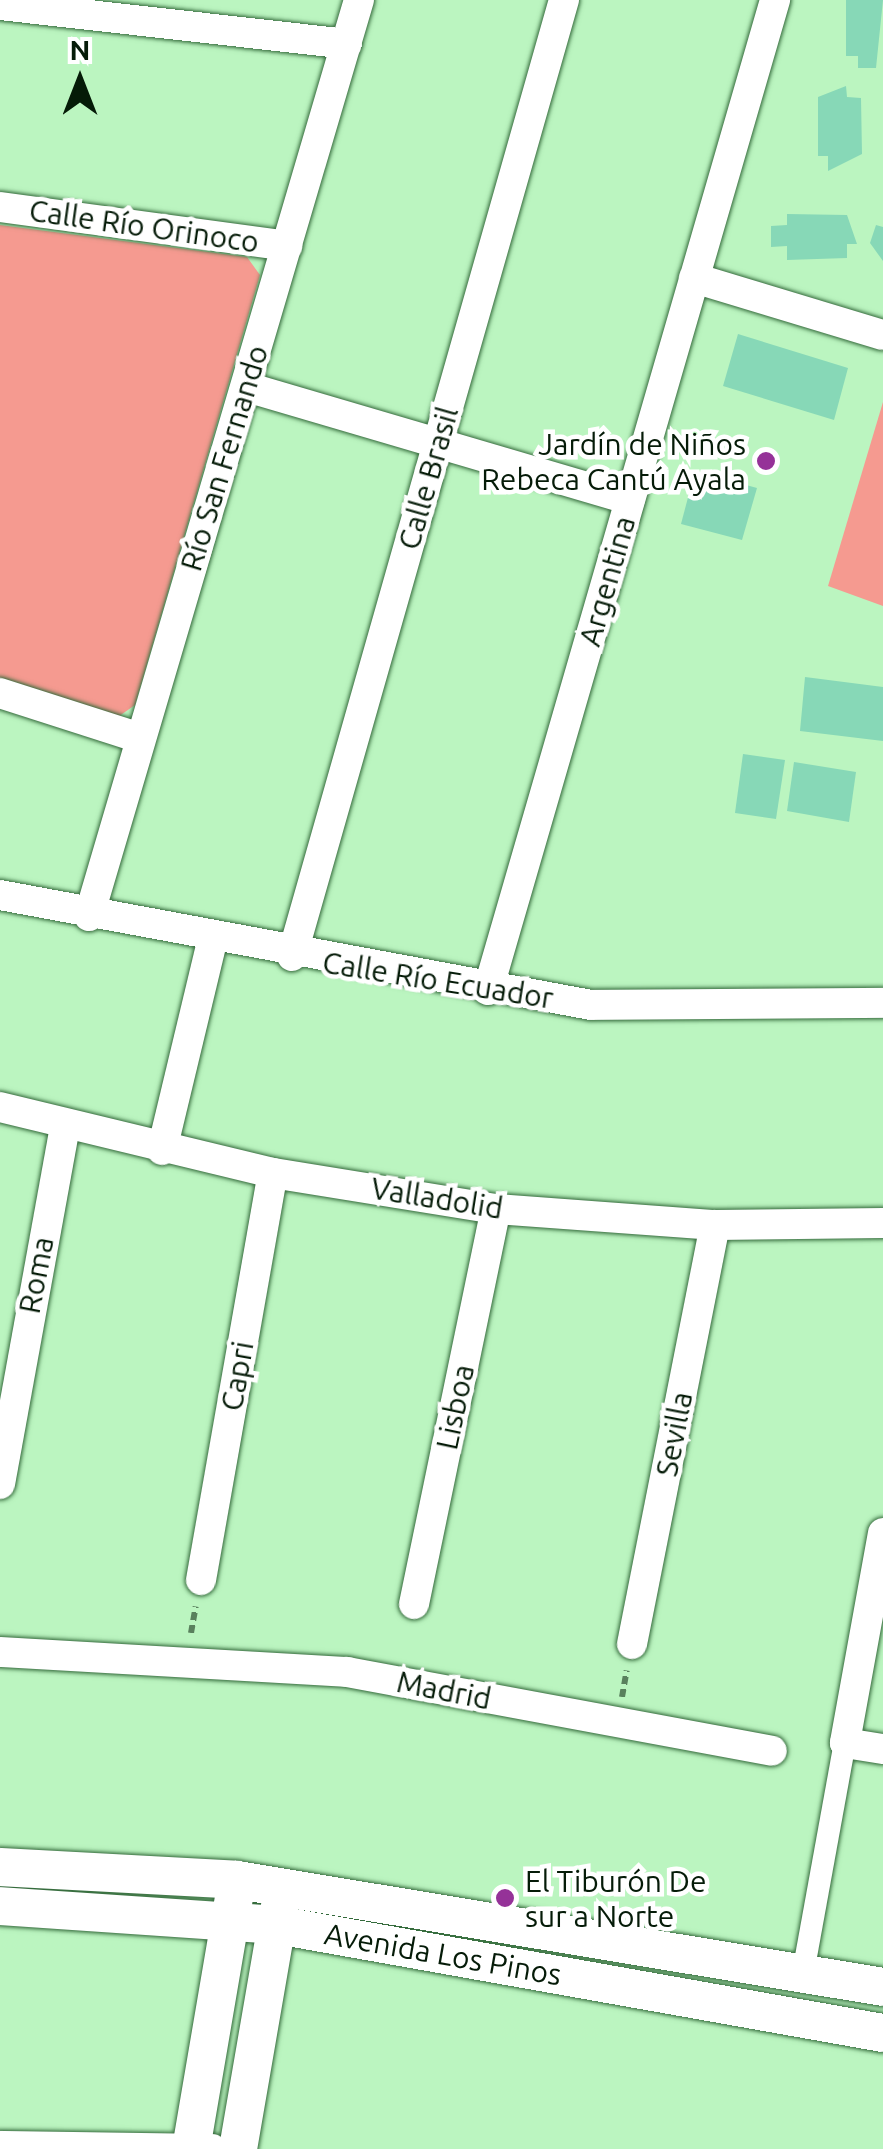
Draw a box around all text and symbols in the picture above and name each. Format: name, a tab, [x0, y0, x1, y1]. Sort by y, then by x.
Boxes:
north arrow	[30, 30, 130, 130]
text: N	[70, 34, 90, 65]
street label: Calle Río Orinoco	[27, 192, 261, 260]
street label: Río San Fernando	[173, 341, 275, 575]
street label: Calle Brasil	[390, 402, 466, 554]
place label: Jardín de Niños Rebeca Cantú Ayala	[481, 426, 746, 496]
marker: Jardín de Niños Rebeca Cantú Ayala	[755, 450, 777, 472]
street label: Argentina	[571, 512, 643, 650]
street label: Calle Río Ecuador	[320, 944, 556, 1016]
street label: Valladolid	[369, 1170, 505, 1226]
street label: Roma	[11, 1234, 61, 1316]
street label: Capri	[213, 1338, 261, 1414]
street label: Lisboa	[428, 1361, 482, 1453]
street label: Sevilla	[648, 1389, 700, 1479]
street label: Madrid	[394, 1663, 494, 1717]
place label: El Tiburón De sur a Norte	[525, 1863, 706, 1934]
marker: El Tiburón De sur a Norte	[494, 1887, 516, 1909]
street label: Avenida Los Pinos	[322, 1915, 564, 1993]

